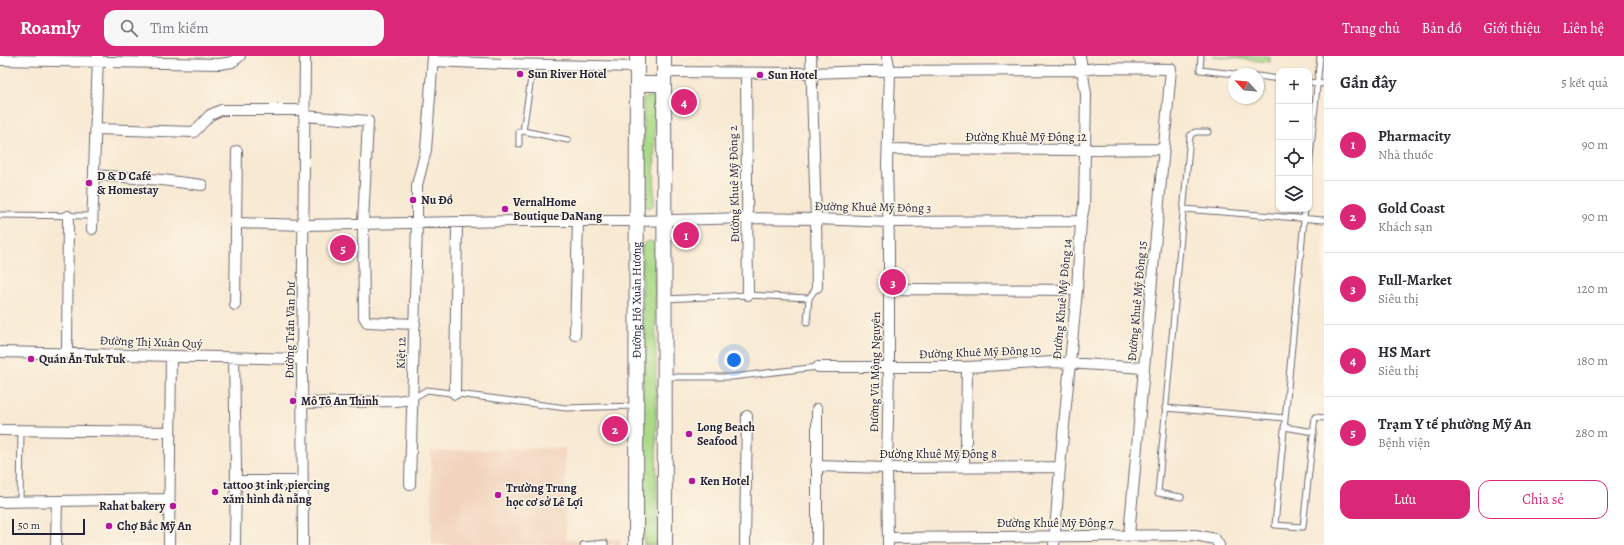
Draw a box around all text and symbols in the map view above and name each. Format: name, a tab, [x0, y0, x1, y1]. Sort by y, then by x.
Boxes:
search box	[104, 10, 384, 46]
text: Roamly	[20, 15, 80, 41]
icon: search	[118, 17, 140, 39]
text: Tìm kiếm	[150, 18, 209, 38]
text: Trang chủ	[1342, 19, 1400, 38]
text: Bản đồ	[1422, 19, 1462, 38]
text: Giới thiệu	[1484, 19, 1540, 38]
text: Liên hệ	[1562, 19, 1604, 38]
place label: Sun River Hotel	[528, 66, 607, 82]
place label: Sun Hotel	[768, 67, 818, 83]
north arrow	[1228, 68, 1264, 104]
map controls	[1276, 68, 1312, 212]
button: +	[1276, 68, 1312, 104]
marker: Sun River Hotel	[515, 69, 525, 79]
marker: Sun Hotel	[755, 70, 765, 80]
text: Gần đây	[1340, 71, 1397, 94]
text: 5 kết quả	[1561, 74, 1608, 91]
pin: 4	[671, 87, 697, 117]
button: −	[1276, 104, 1312, 140]
street label: Đường Khuê Mỹ Đông 2	[725, 125, 743, 243]
text: Pharmacity	[1378, 126, 1451, 146]
street label: Đường Khuê Mỹ Đông 12	[965, 129, 1087, 145]
text: 1	[1351, 136, 1355, 153]
text: 90 m	[1582, 136, 1608, 153]
button: locate	[1276, 140, 1312, 176]
text: Nhà thuốc	[1378, 146, 1433, 163]
place label: D & D Café & Homestay	[97, 168, 159, 198]
button: layers	[1276, 176, 1312, 212]
marker: D & D Café & Homestay	[84, 178, 94, 188]
place label: Nu Đồ	[421, 192, 453, 208]
place label: VernalHome Boutique DaNang	[512, 194, 603, 224]
marker: Nu Đồ	[408, 195, 418, 205]
street label: Đường Khuê Mỹ Đông 3	[815, 198, 931, 216]
text: Gold Coast	[1378, 198, 1445, 218]
marker: VernalHome Boutique DaNang	[500, 204, 510, 214]
text: 2	[1350, 208, 1356, 225]
text: 90 m	[1582, 208, 1608, 225]
text: Khách sạn	[1378, 218, 1433, 235]
pin: 1	[673, 220, 699, 250]
pin: 5	[330, 233, 356, 263]
street label: Đường Khuê Mỹ Đông 14	[1049, 237, 1075, 360]
street label: Đường Khuê Mỹ Đông 15	[1124, 240, 1150, 362]
street label: Đường Hồ Xuân Hương	[628, 242, 645, 358]
pin: 3	[880, 267, 906, 297]
text: Full-Market	[1378, 270, 1452, 290]
text: 3	[1350, 280, 1356, 297]
text: 120 m	[1577, 280, 1608, 297]
street label: Đường Trần Văn Dư	[281, 281, 299, 379]
text: Siêu thị	[1378, 290, 1419, 307]
street label: Đường Vũ Mộng Nguyên	[866, 311, 884, 433]
street label: Đường Thị Xuân Quý	[99, 332, 203, 352]
street label: Kiệt 12	[392, 336, 410, 369]
street label: Đường Khuê Mỹ Đông 10	[919, 342, 1041, 362]
text: HS Mart	[1378, 342, 1431, 362]
your location	[724, 350, 744, 370]
place label: Quán Ăn Tuk Tuk	[39, 351, 126, 367]
text: 4	[1350, 352, 1356, 369]
text: 180 m	[1577, 352, 1608, 369]
marker: Quán Ăn Tuk Tuk	[26, 354, 36, 364]
text: Siêu thị	[1378, 362, 1419, 379]
place label: Mô Tô An Thinh	[301, 393, 379, 409]
marker: Mô Tô An Thinh	[288, 396, 298, 406]
pin: 2	[602, 414, 628, 444]
text: Trạm Y tế phường Mỹ An	[1378, 414, 1531, 434]
place label: Long Beach Seafood	[697, 419, 755, 449]
text: 5	[1350, 424, 1356, 441]
text: 280 m	[1575, 424, 1608, 441]
marker: Long Beach Seafood	[684, 429, 694, 439]
text: Bệnh viện	[1378, 434, 1431, 451]
street label: Đường Khuê Mỹ Đông 8	[879, 446, 997, 462]
place label: Ken Hotel	[700, 473, 750, 489]
marker: Ken Hotel	[687, 476, 697, 486]
place label: tattoo 3t ink ,piercing xăm hình đà nẵng	[223, 477, 331, 507]
place label: Trường Trung học cơ sở Lê Lợi	[506, 480, 583, 510]
button: Lưu	[1340, 480, 1470, 519]
button: Chia sẻ	[1478, 480, 1608, 519]
marker: tattoo 3t ink ,piercing xăm hình đà nẵng	[210, 487, 220, 497]
marker: Trường Trung học cơ sở Lê Lợi	[493, 490, 503, 500]
place label: Rahat bakery	[99, 498, 165, 514]
marker: Rahat bakery	[168, 501, 178, 511]
street label: Đường Khuê Mỹ Đông 7	[997, 515, 1114, 531]
scale bar	[12, 517, 85, 536]
text: 50 m	[18, 518, 40, 533]
place label: Chợ Bắc Mỹ An	[117, 518, 192, 534]
marker: Chợ Bắc Mỹ An	[104, 521, 114, 531]

